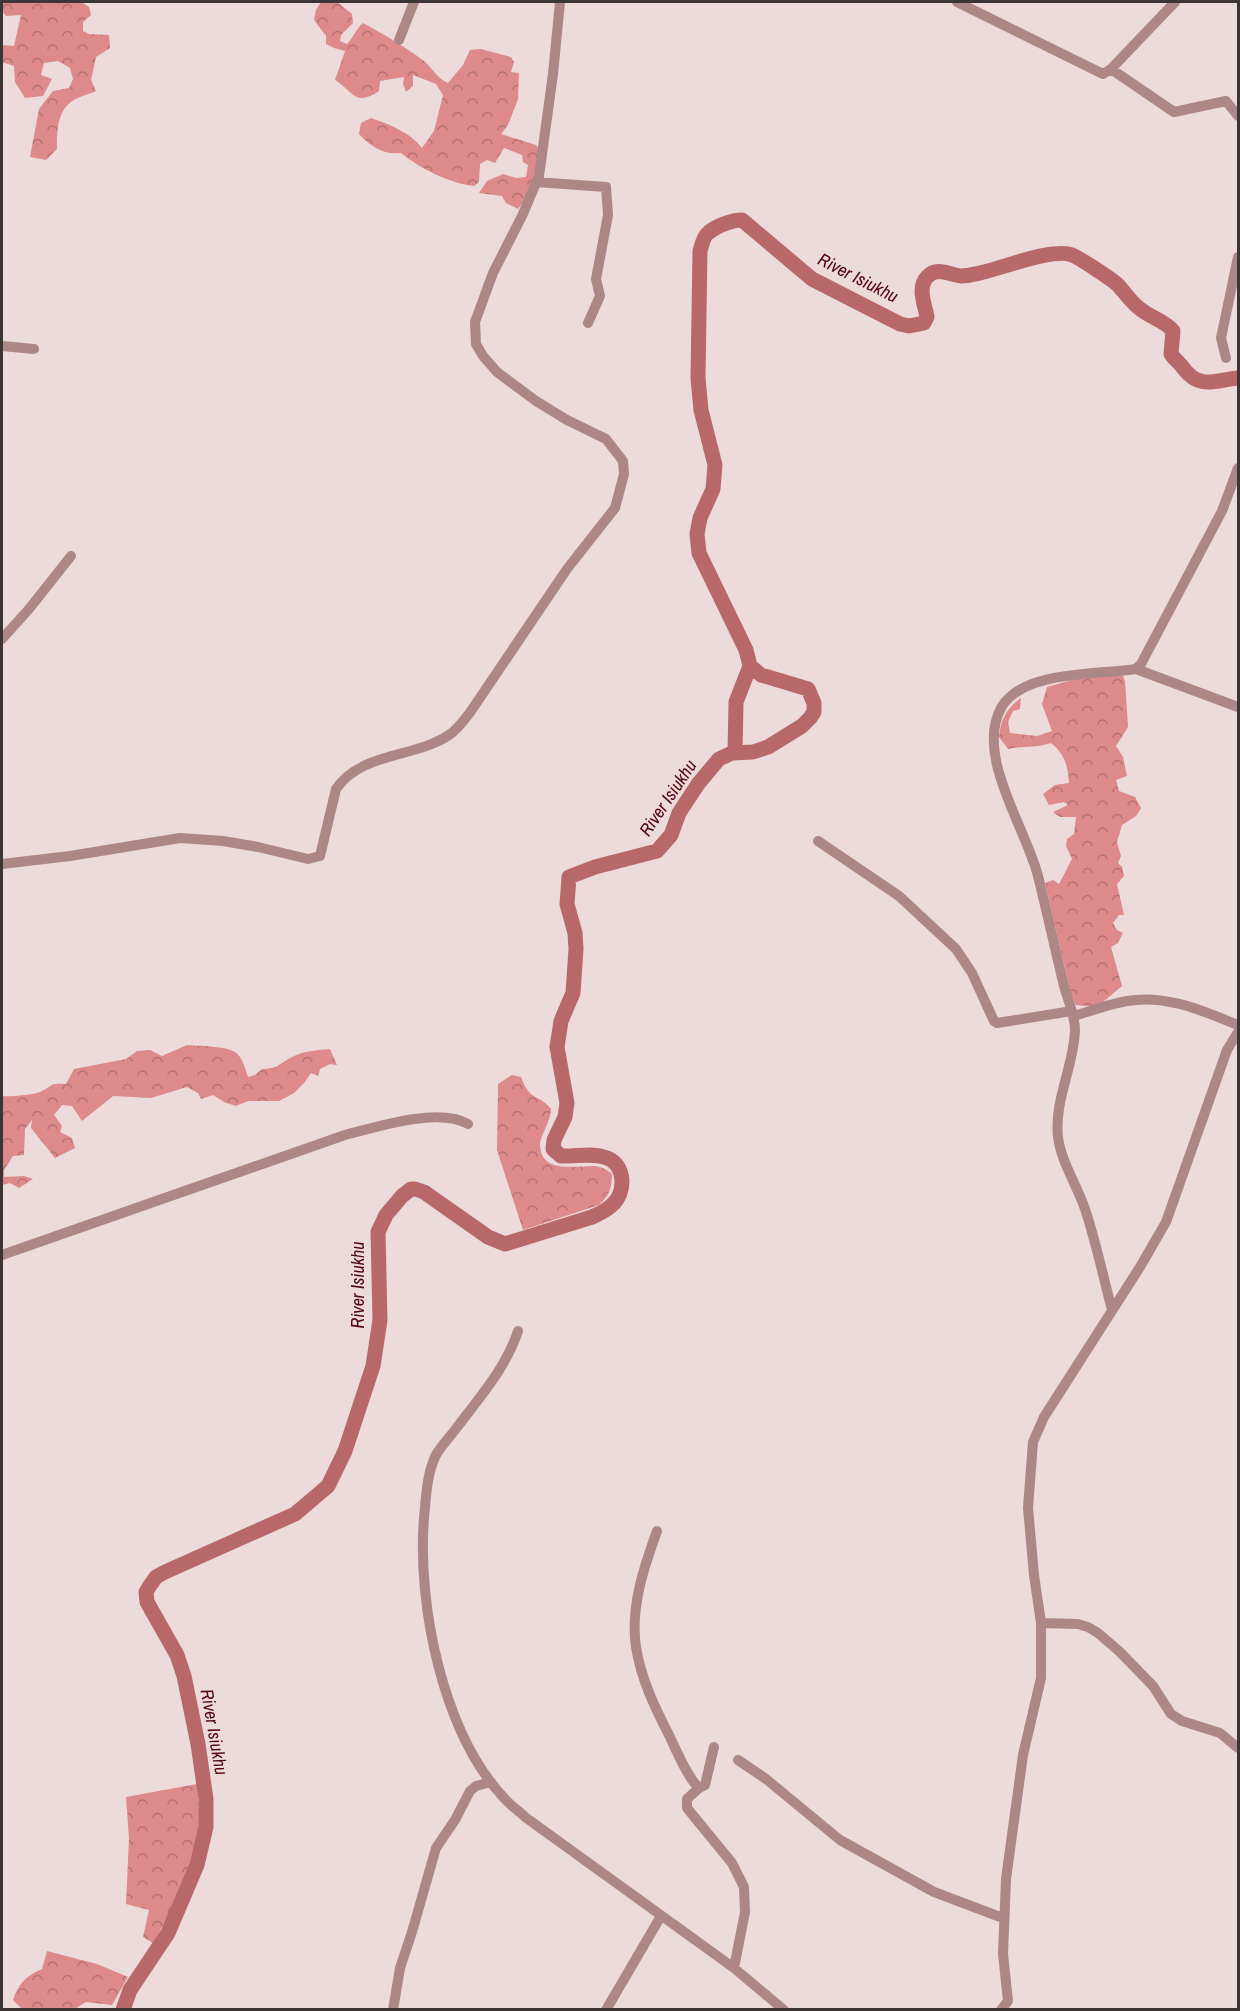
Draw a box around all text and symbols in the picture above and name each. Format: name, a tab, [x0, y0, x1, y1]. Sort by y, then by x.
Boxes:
water label: River Isiukhu	[814, 247, 903, 308]
water label: River Isiukhu	[633, 755, 702, 841]
water label: River Isiukhu	[345, 1242, 370, 1328]
water label: River Isiukhu	[195, 1687, 234, 1777]

